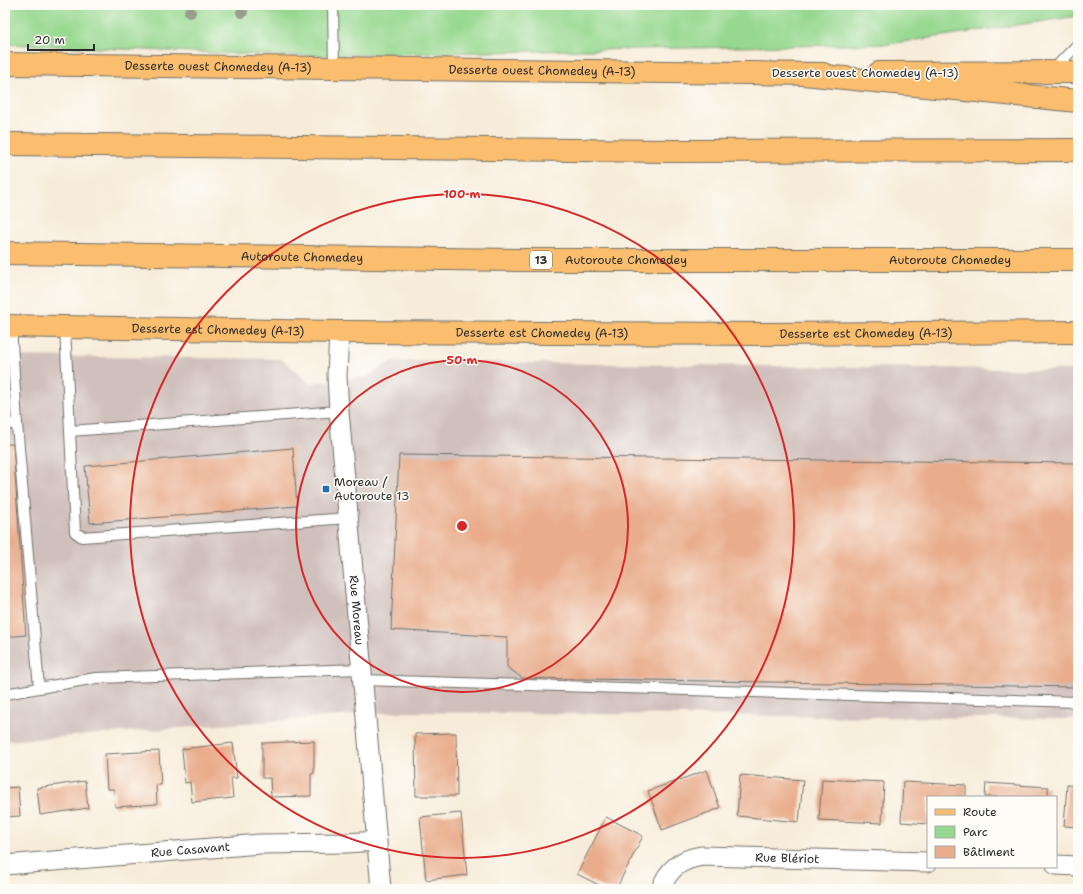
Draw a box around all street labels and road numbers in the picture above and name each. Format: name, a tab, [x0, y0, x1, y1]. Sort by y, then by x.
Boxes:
street label: Desserte ouest Chomedey (A-13)	[124, 57, 312, 76]
street label: Desserte ouest Chomedey (A-13)	[448, 61, 636, 80]
street label: Desserte ouest Chomedey (A-13)	[772, 65, 958, 81]
street label: Autoroute Chomedey	[241, 248, 363, 266]
road number: 13	[530, 251, 552, 269]
street label: Autoroute Chomedey	[565, 252, 687, 268]
street label: Autoroute Chomedey	[889, 252, 1011, 268]
street label: Desserte est Chomedey (A-13)	[131, 320, 305, 339]
street label: Desserte est Chomedey (A-13)	[456, 325, 628, 341]
street label: Desserte est Chomedey (A-13)	[780, 325, 952, 342]
street label: Rue Moreau	[345, 574, 368, 646]
street label: Rue Casavant	[150, 839, 231, 861]
street label: Rue Blériot	[755, 849, 819, 867]

